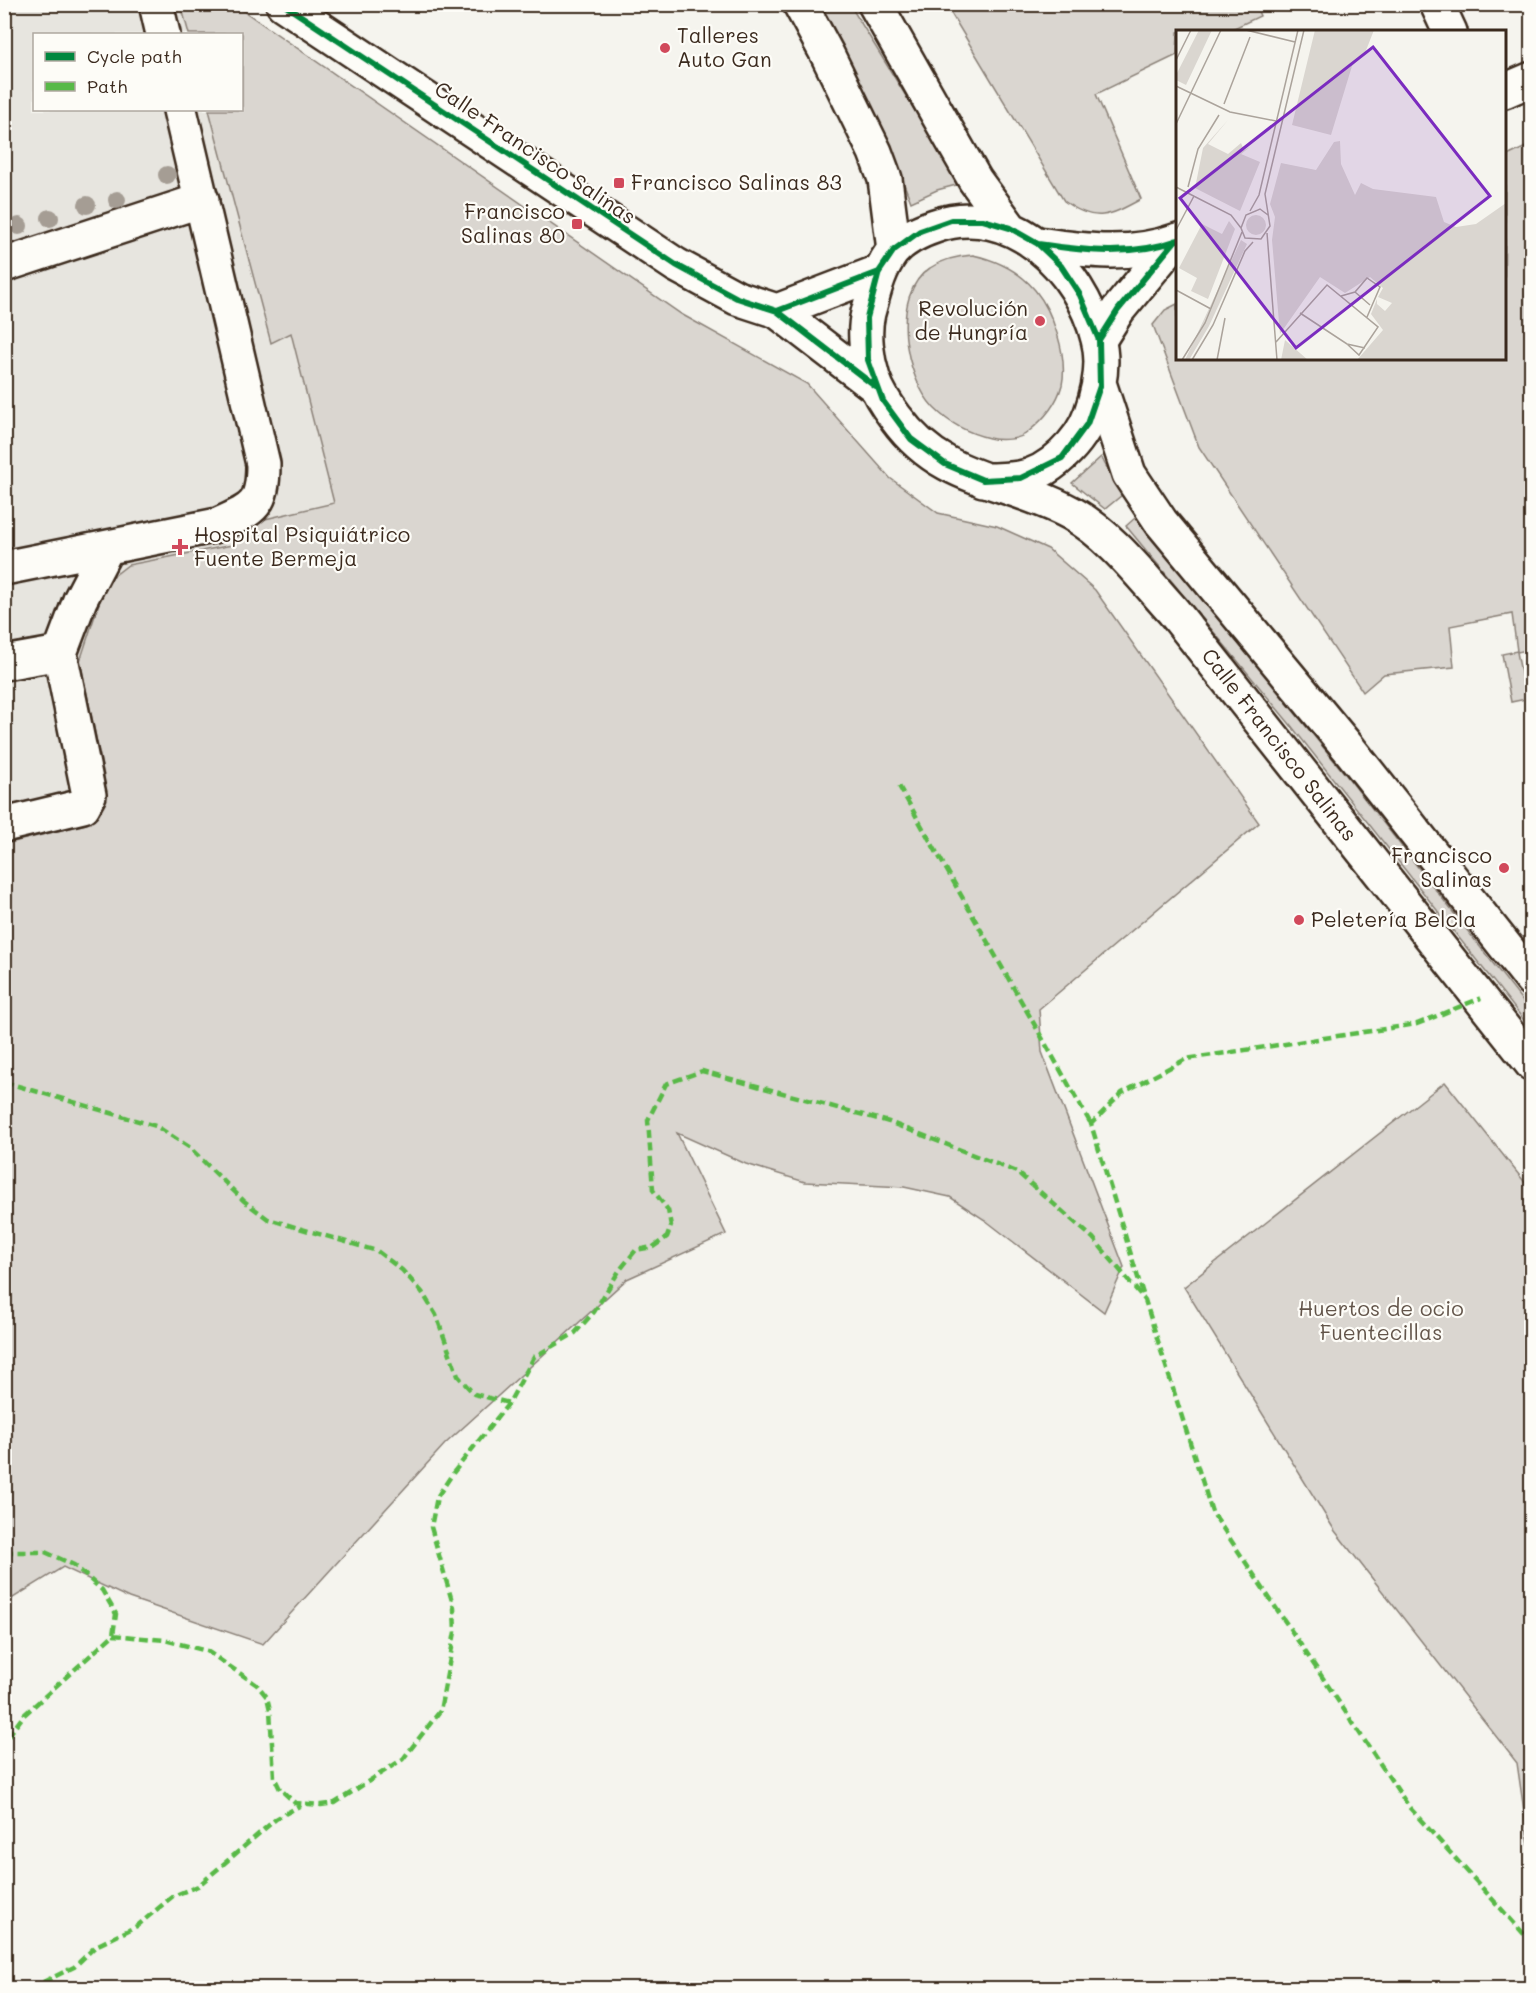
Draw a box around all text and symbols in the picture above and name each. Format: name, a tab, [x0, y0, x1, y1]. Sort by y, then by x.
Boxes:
place label: Talleres Auto Gan	[677, 21, 772, 72]
inset map	[1176, 30, 1506, 360]
legend	[33, 33, 243, 111]
marker: Talleres Auto Gan	[658, 41, 672, 55]
text: Cycle path	[87, 44, 182, 68]
text: Path	[87, 74, 127, 98]
street label: Calle Francisco Salinas	[430, 74, 642, 229]
place label: Francisco Salinas 83	[631, 168, 842, 195]
marker: Francisco Salinas 83	[612, 176, 626, 190]
place label: Francisco Salinas 80	[461, 197, 565, 248]
marker: Francisco Salinas 80	[570, 217, 584, 231]
place label: Revolución de Hungría	[914, 294, 1028, 345]
marker: Revolución de Hungría	[1033, 314, 1047, 328]
place label: Hospital Psiquiátrico Fuente Bermeja	[194, 520, 410, 571]
marker: Hospital Psiquiátrico Fuente Bermeja	[171, 538, 189, 556]
street label: Calle Francisco Salinas	[1196, 642, 1364, 846]
place label: Francisco Salinas	[1391, 841, 1492, 892]
marker: Francisco Salinas	[1497, 861, 1511, 875]
place label: Peletería Belcla	[1311, 905, 1476, 932]
marker: Peletería Belcla	[1292, 913, 1306, 927]
park label: Huertos de ocio Fuentecillas	[1298, 1294, 1464, 1345]

